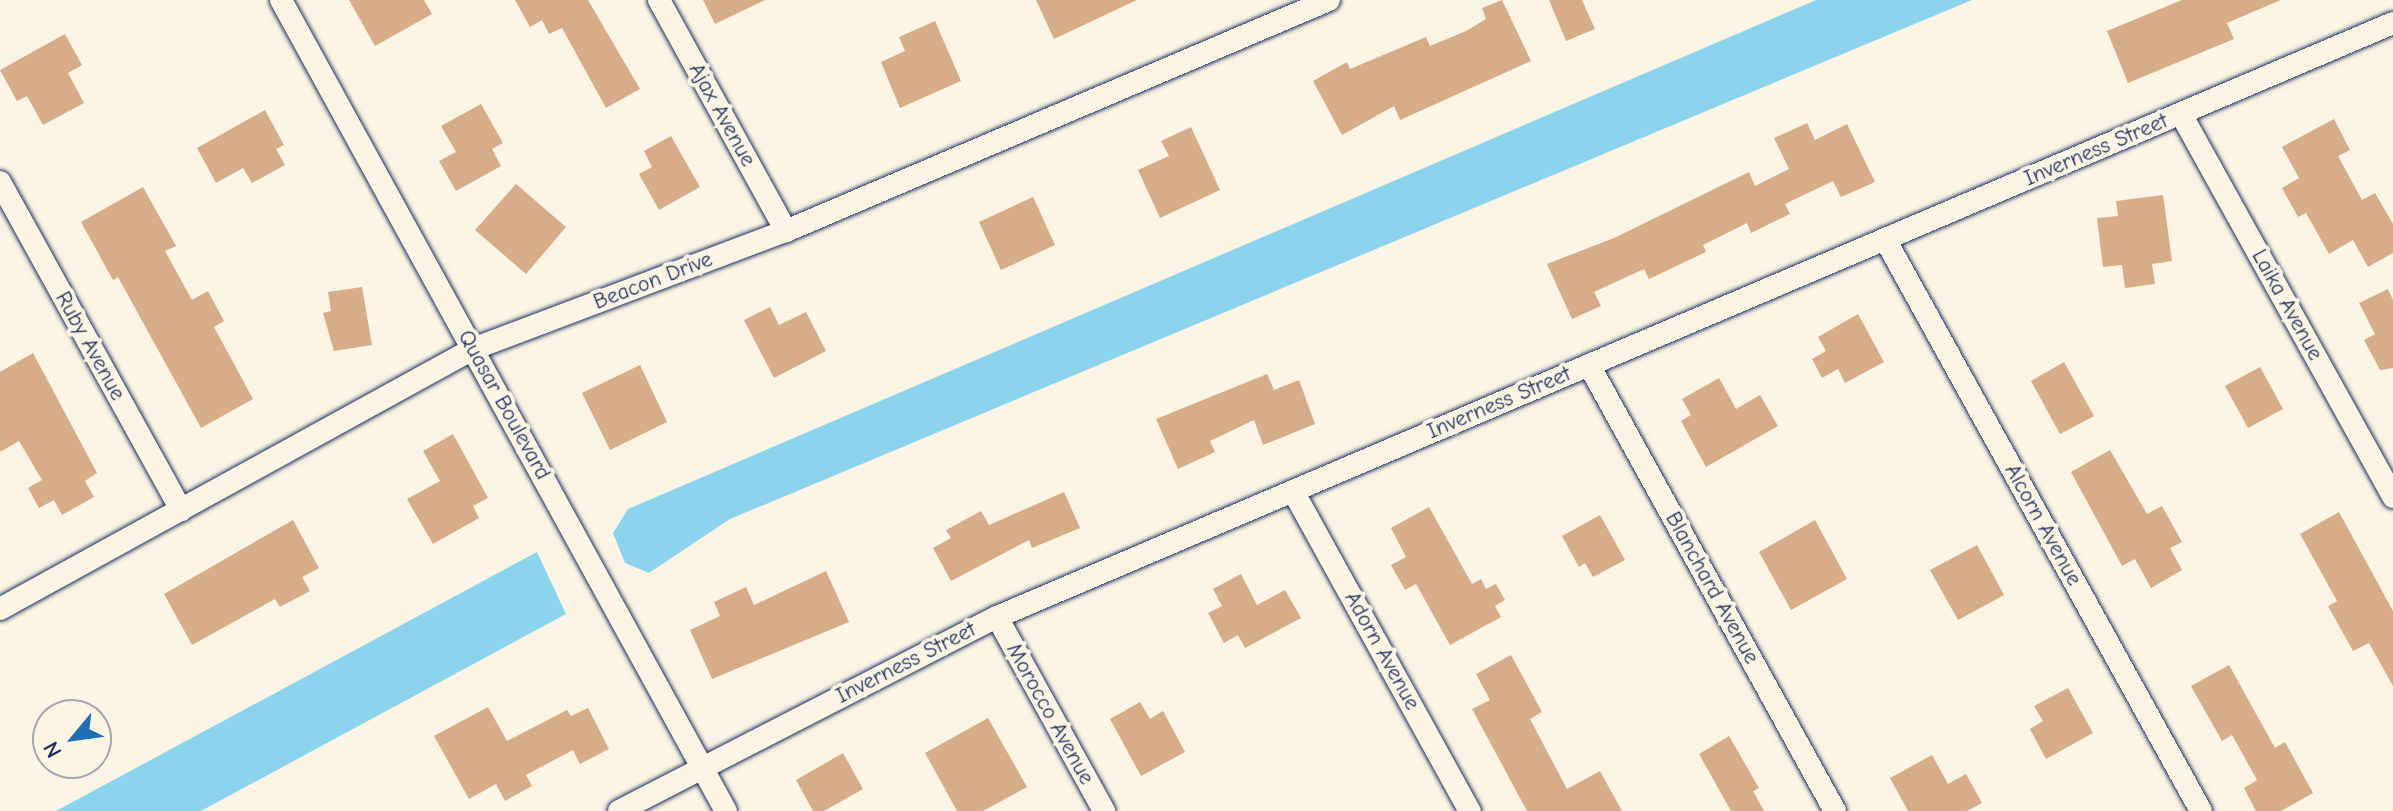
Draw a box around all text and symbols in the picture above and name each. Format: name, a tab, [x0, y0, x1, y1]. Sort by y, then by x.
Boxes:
street label: Ajax Avenue	[683, 59, 761, 171]
street label: Inverness Street	[2020, 108, 2172, 192]
street label: Laika Avenue	[2246, 245, 2328, 365]
street label: Beacon Drive	[590, 246, 716, 316]
street label: Ruby Avenue	[49, 287, 131, 405]
street label: Quasar Boulevard	[452, 326, 556, 484]
street label: Inverness Street	[1423, 361, 1575, 445]
street label: Alcorn Avenue	[1999, 460, 2087, 590]
street label: Blanchard Avenue	[1659, 507, 1765, 669]
street label: Adorn Avenue	[1339, 587, 1425, 715]
street label: Inverness Street	[832, 616, 980, 710]
street label: Morocco Avenue	[1000, 639, 1100, 789]
north arrow	[32, 699, 112, 779]
text: N	[38, 737, 68, 762]

